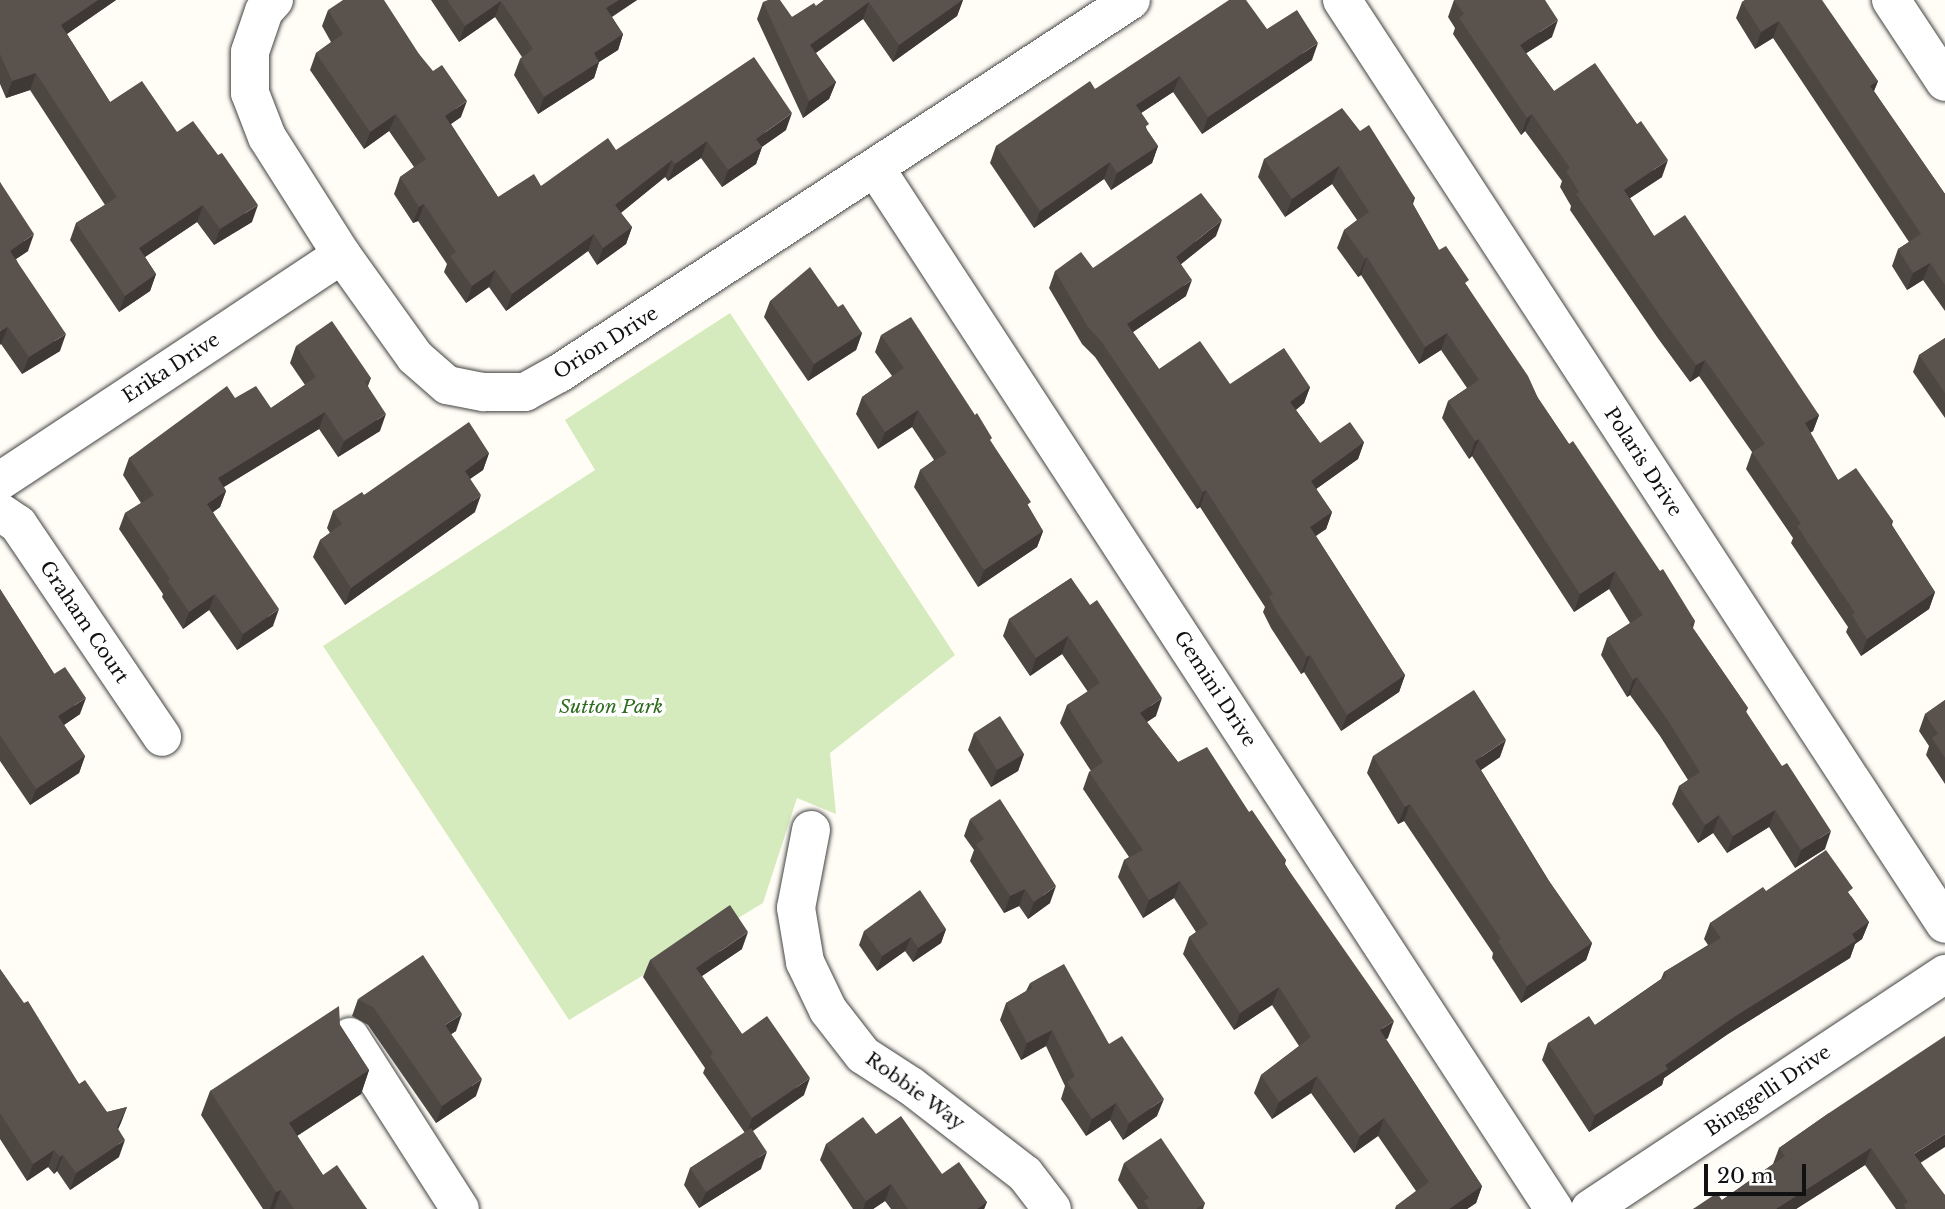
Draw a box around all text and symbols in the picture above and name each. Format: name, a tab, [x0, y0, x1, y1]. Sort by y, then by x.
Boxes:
street label: Orion Drive	[550, 302, 662, 384]
street label: Erika Drive	[118, 328, 224, 408]
street label: Polaris Drive	[1599, 403, 1687, 521]
street label: Graham Court	[35, 557, 133, 687]
street label: Gemini Drive	[1169, 627, 1261, 751]
park label: Sutton Park	[559, 696, 663, 718]
street label: Binggelli Drive	[1701, 1041, 1835, 1141]
street label: Robbie Way	[861, 1047, 969, 1135]
scale bar	[1707, 1150, 1808, 1194]
text: 20 m	[1717, 1163, 1774, 1189]

